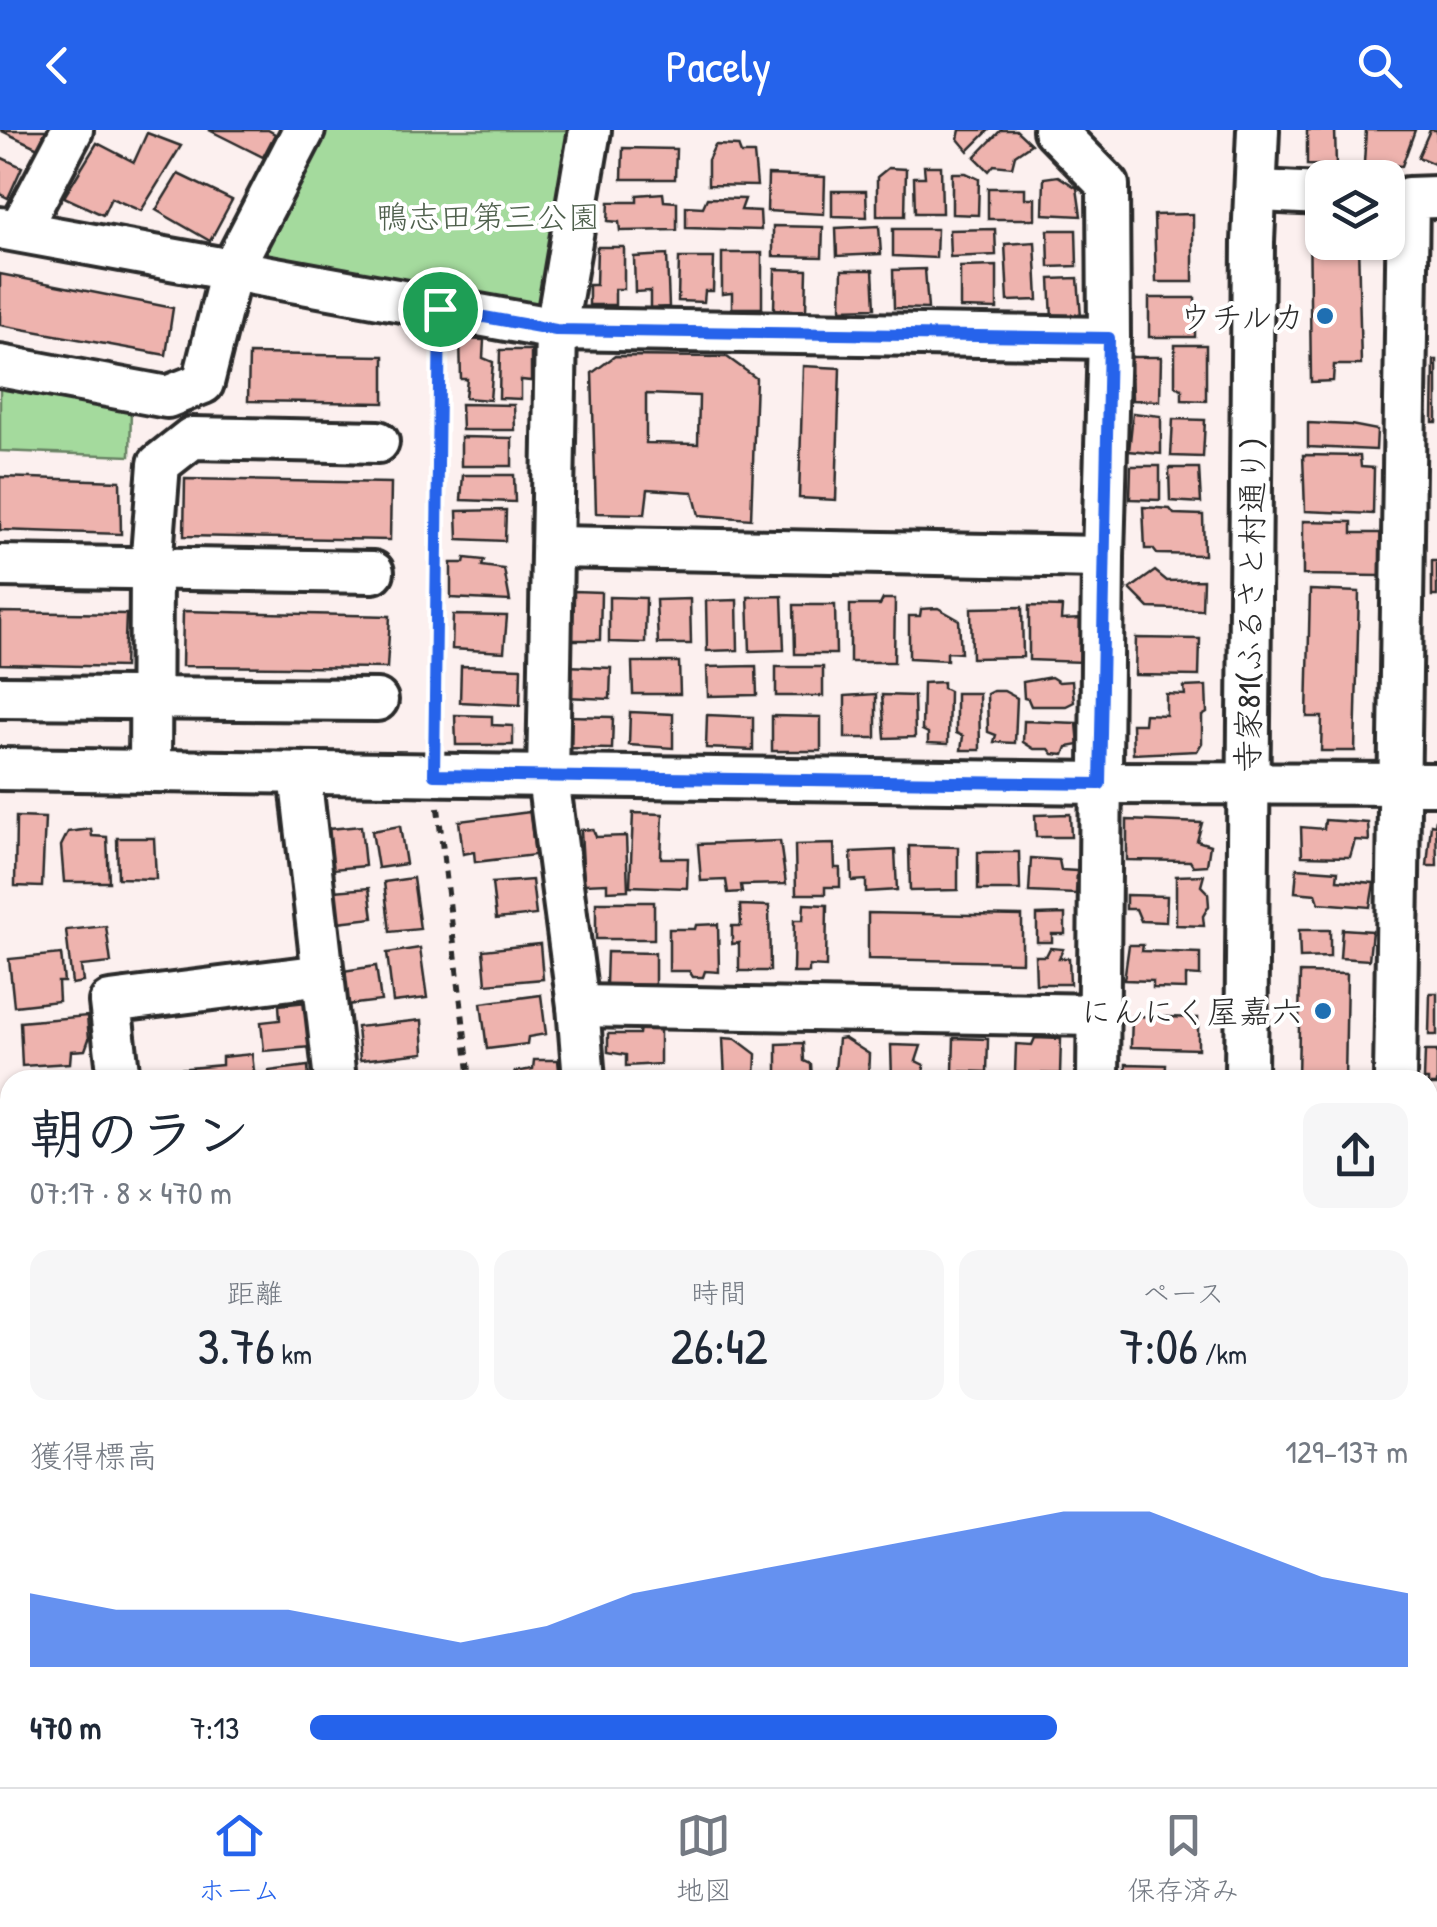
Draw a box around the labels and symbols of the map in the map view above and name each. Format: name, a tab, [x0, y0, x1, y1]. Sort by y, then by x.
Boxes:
park label: 鴨志田第三公園	[376, 195, 600, 238]
pin	[398, 267, 483, 352]
place label: ウチルカ	[1179, 295, 1305, 338]
marker: ウチルカ	[1314, 305, 1336, 327]
street label: 寺家81(ふるさと村通り)	[1226, 437, 1274, 773]
place label: にんにく屋嘉六	[1080, 990, 1303, 1033]
marker: にんにく屋嘉六	[1312, 1000, 1334, 1022]

